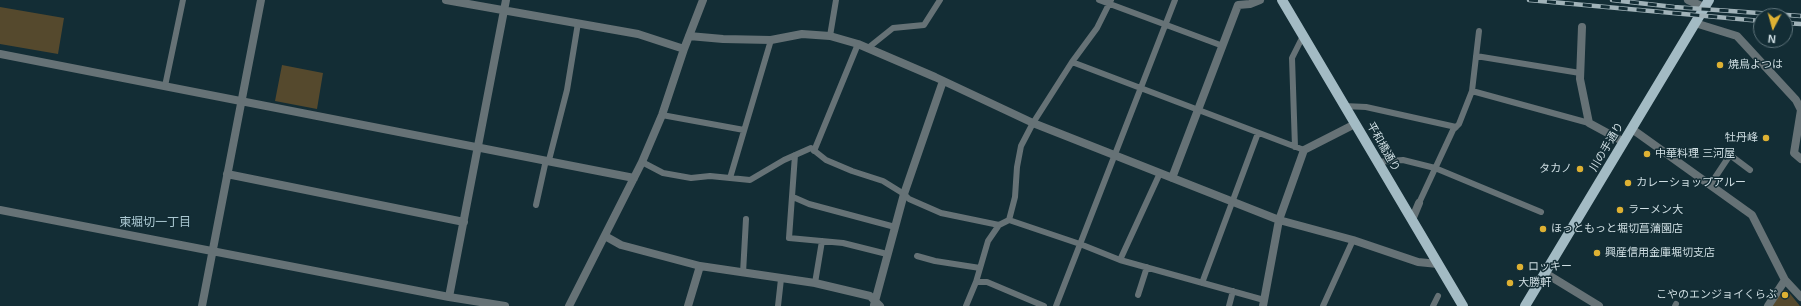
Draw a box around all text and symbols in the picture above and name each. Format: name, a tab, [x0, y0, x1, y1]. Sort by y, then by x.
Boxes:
north arrow	[1753, 8, 1793, 48]
text: N	[1767, 33, 1776, 45]
place label: 焼鳥よつは	[1728, 58, 1783, 72]
marker: 焼鳥よつは	[1715, 60, 1725, 70]
street label: 平和橋通り	[1364, 120, 1402, 174]
street label: 川の手通り	[1587, 120, 1627, 174]
place label: 牡丹峰	[1725, 131, 1758, 145]
marker: 牡丹峰	[1761, 133, 1771, 143]
place label: 中華料理 三河屋	[1655, 147, 1735, 161]
marker: 中華料理 三河屋	[1642, 149, 1652, 159]
place label: タカノ	[1539, 162, 1572, 176]
marker: タカノ	[1575, 164, 1585, 174]
place label: カレーショップアルー	[1636, 176, 1746, 190]
marker: カレーショップアルー	[1623, 178, 1633, 188]
place label: ラーメン大	[1628, 203, 1683, 217]
marker: ラーメン大	[1615, 205, 1625, 215]
district label: 東堀切一丁目	[119, 216, 191, 230]
place label: ほっともっと堀切菖蒲園店	[1551, 222, 1683, 236]
marker: ほっともっと堀切菖蒲園店	[1538, 224, 1548, 234]
place label: 興産信用金庫堀切支店	[1605, 246, 1715, 260]
marker: 興産信用金庫堀切支店	[1592, 248, 1602, 258]
place label: ロッキー	[1528, 260, 1572, 274]
marker: ロッキー	[1515, 262, 1525, 272]
place label: 大勝軒	[1518, 276, 1551, 290]
marker: 大勝軒	[1505, 278, 1515, 288]
place label: こやのエンジョイくらぶ	[1656, 288, 1777, 302]
marker: こやのエンジョイくらぶ	[1780, 290, 1790, 300]

